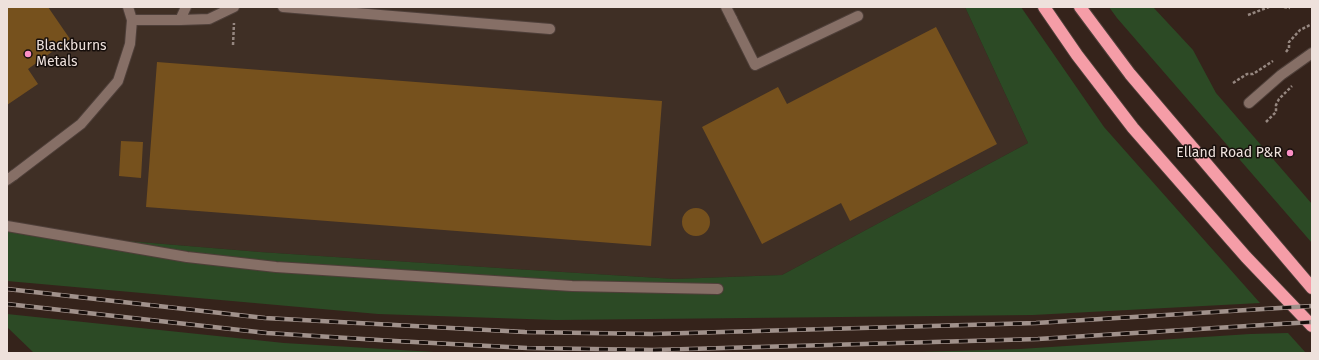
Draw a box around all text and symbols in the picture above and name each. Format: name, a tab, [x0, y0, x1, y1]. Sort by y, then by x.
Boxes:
place label: Blackburns Metals	[36, 38, 107, 70]
marker: Blackburns Metals	[23, 49, 33, 59]
place label: Elland Road P&R	[1176, 145, 1282, 161]
marker: Elland Road P&R	[1285, 148, 1295, 158]

